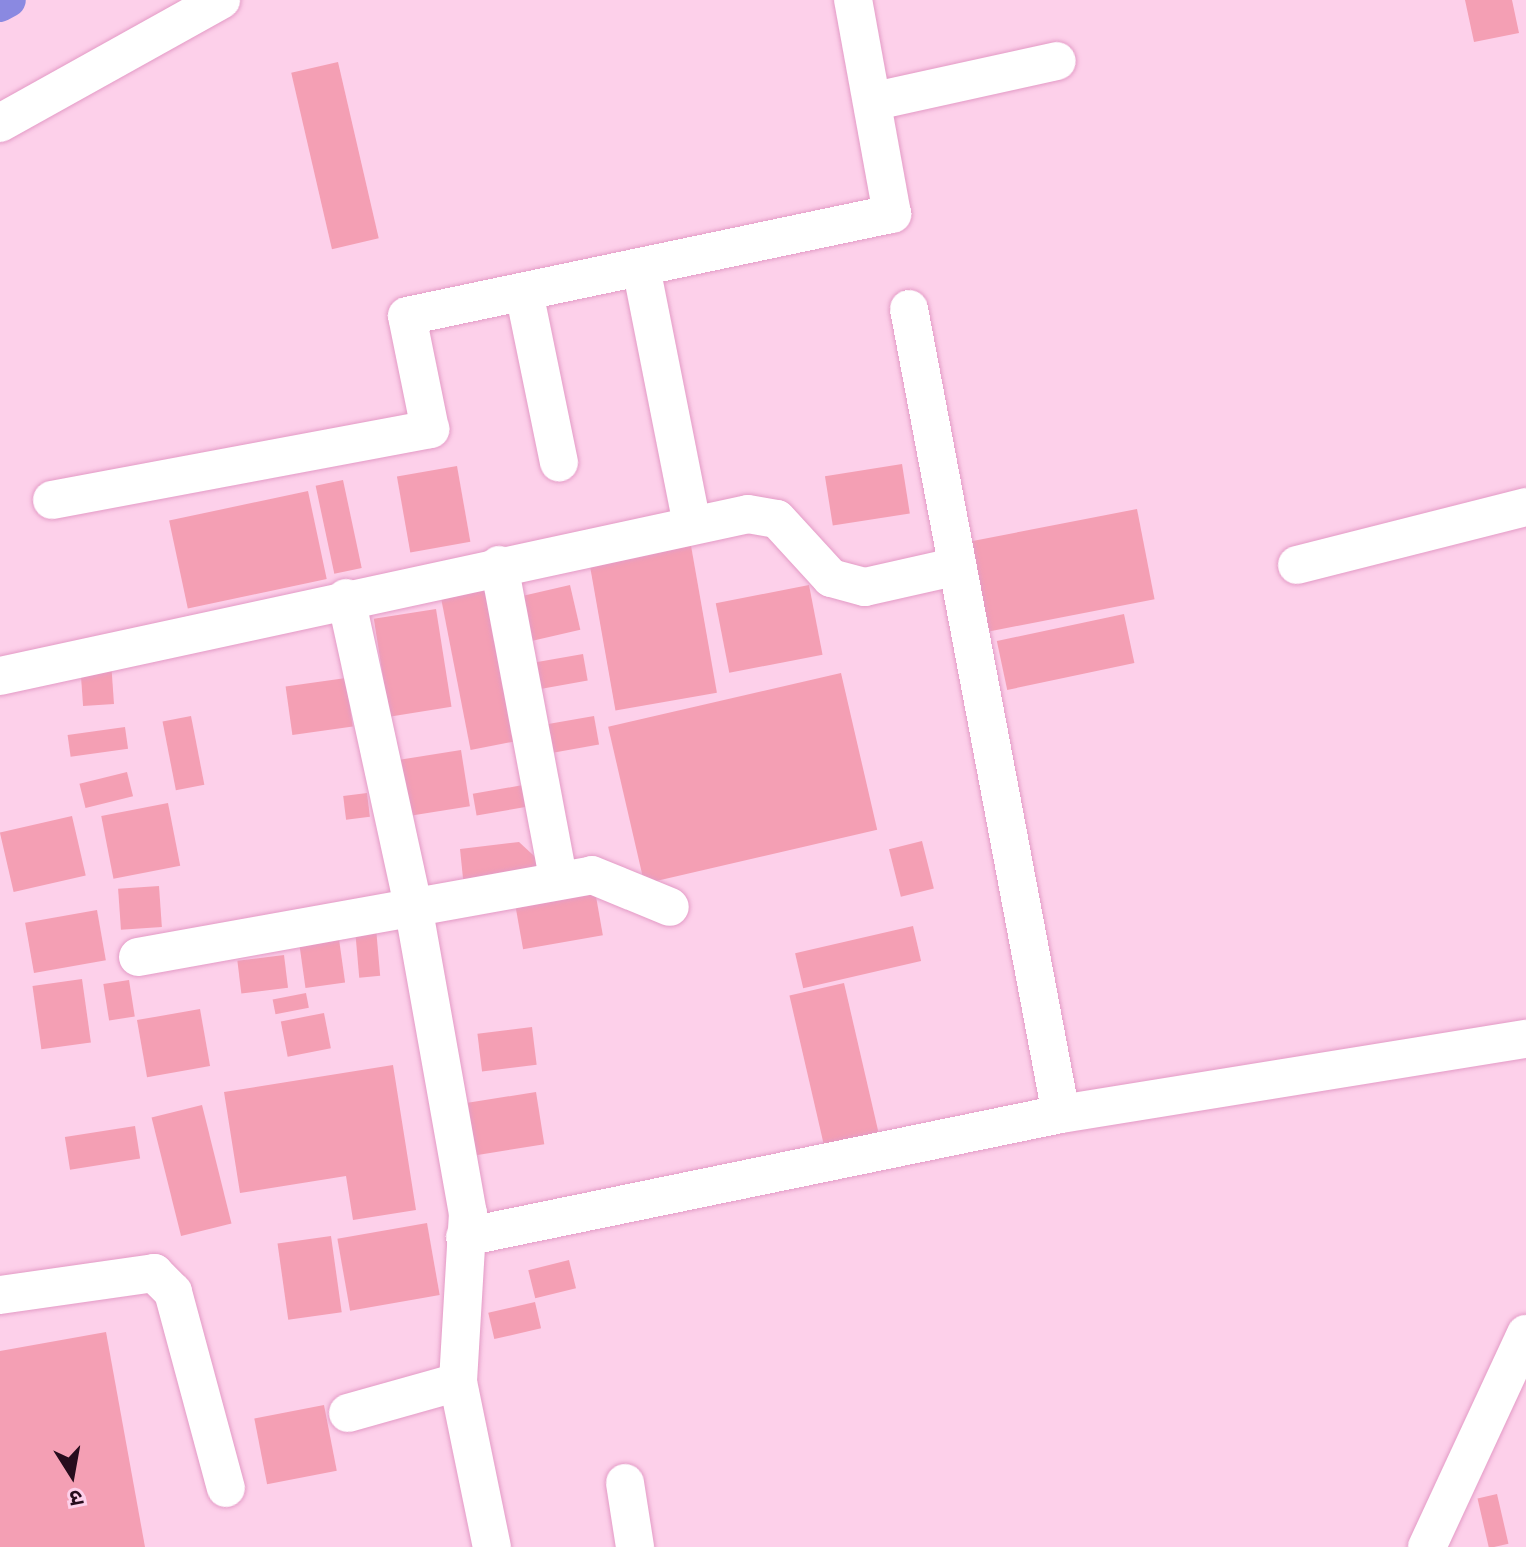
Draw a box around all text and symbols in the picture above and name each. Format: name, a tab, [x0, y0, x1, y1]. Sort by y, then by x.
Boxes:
north arrow	[32, 1435, 112, 1515]
text: उ	[68, 1485, 85, 1513]

